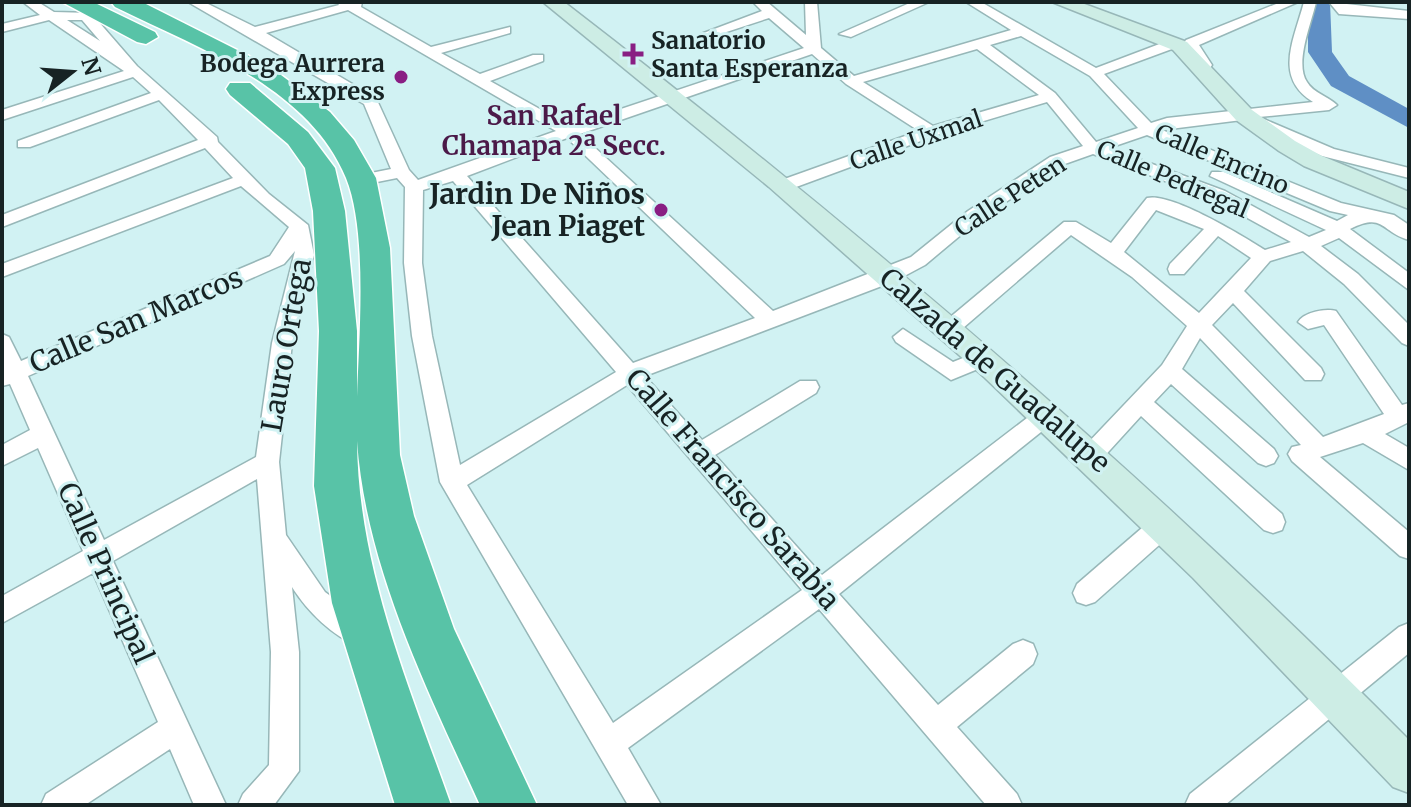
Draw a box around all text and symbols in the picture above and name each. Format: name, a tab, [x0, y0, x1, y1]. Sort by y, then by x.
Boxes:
place label: Sanatorio Santa Esperanza	[651, 25, 848, 84]
north arrow	[32, 32, 112, 112]
marker: Sanatorio Santa Esperanza	[622, 43, 644, 65]
place label: Bodega Aurrera Express	[200, 48, 385, 107]
text: N	[75, 54, 107, 79]
marker: Bodega Aurrera Express	[392, 68, 410, 86]
district label: San Rafael Chamapa 2ª Secc.	[442, 99, 666, 162]
street label: Calle Uxmal	[846, 103, 986, 177]
street label: Calle Encino	[1150, 117, 1294, 201]
street label: Calle Pedregal	[1092, 133, 1254, 225]
street label: Calle Peten	[948, 148, 1072, 244]
place label: Jardin De Niños Jean Piaget	[428, 176, 645, 244]
marker: Jardin De Niños Jean Piaget	[652, 201, 670, 219]
street label: Lauro Ortega	[253, 256, 319, 434]
street label: Calle San Marcos	[24, 259, 248, 381]
street label: Calzada de Guadalupe	[872, 260, 1118, 480]
street label: Calle Francisco Sarabia	[618, 361, 848, 617]
street label: Calle Principal	[50, 477, 162, 670]

